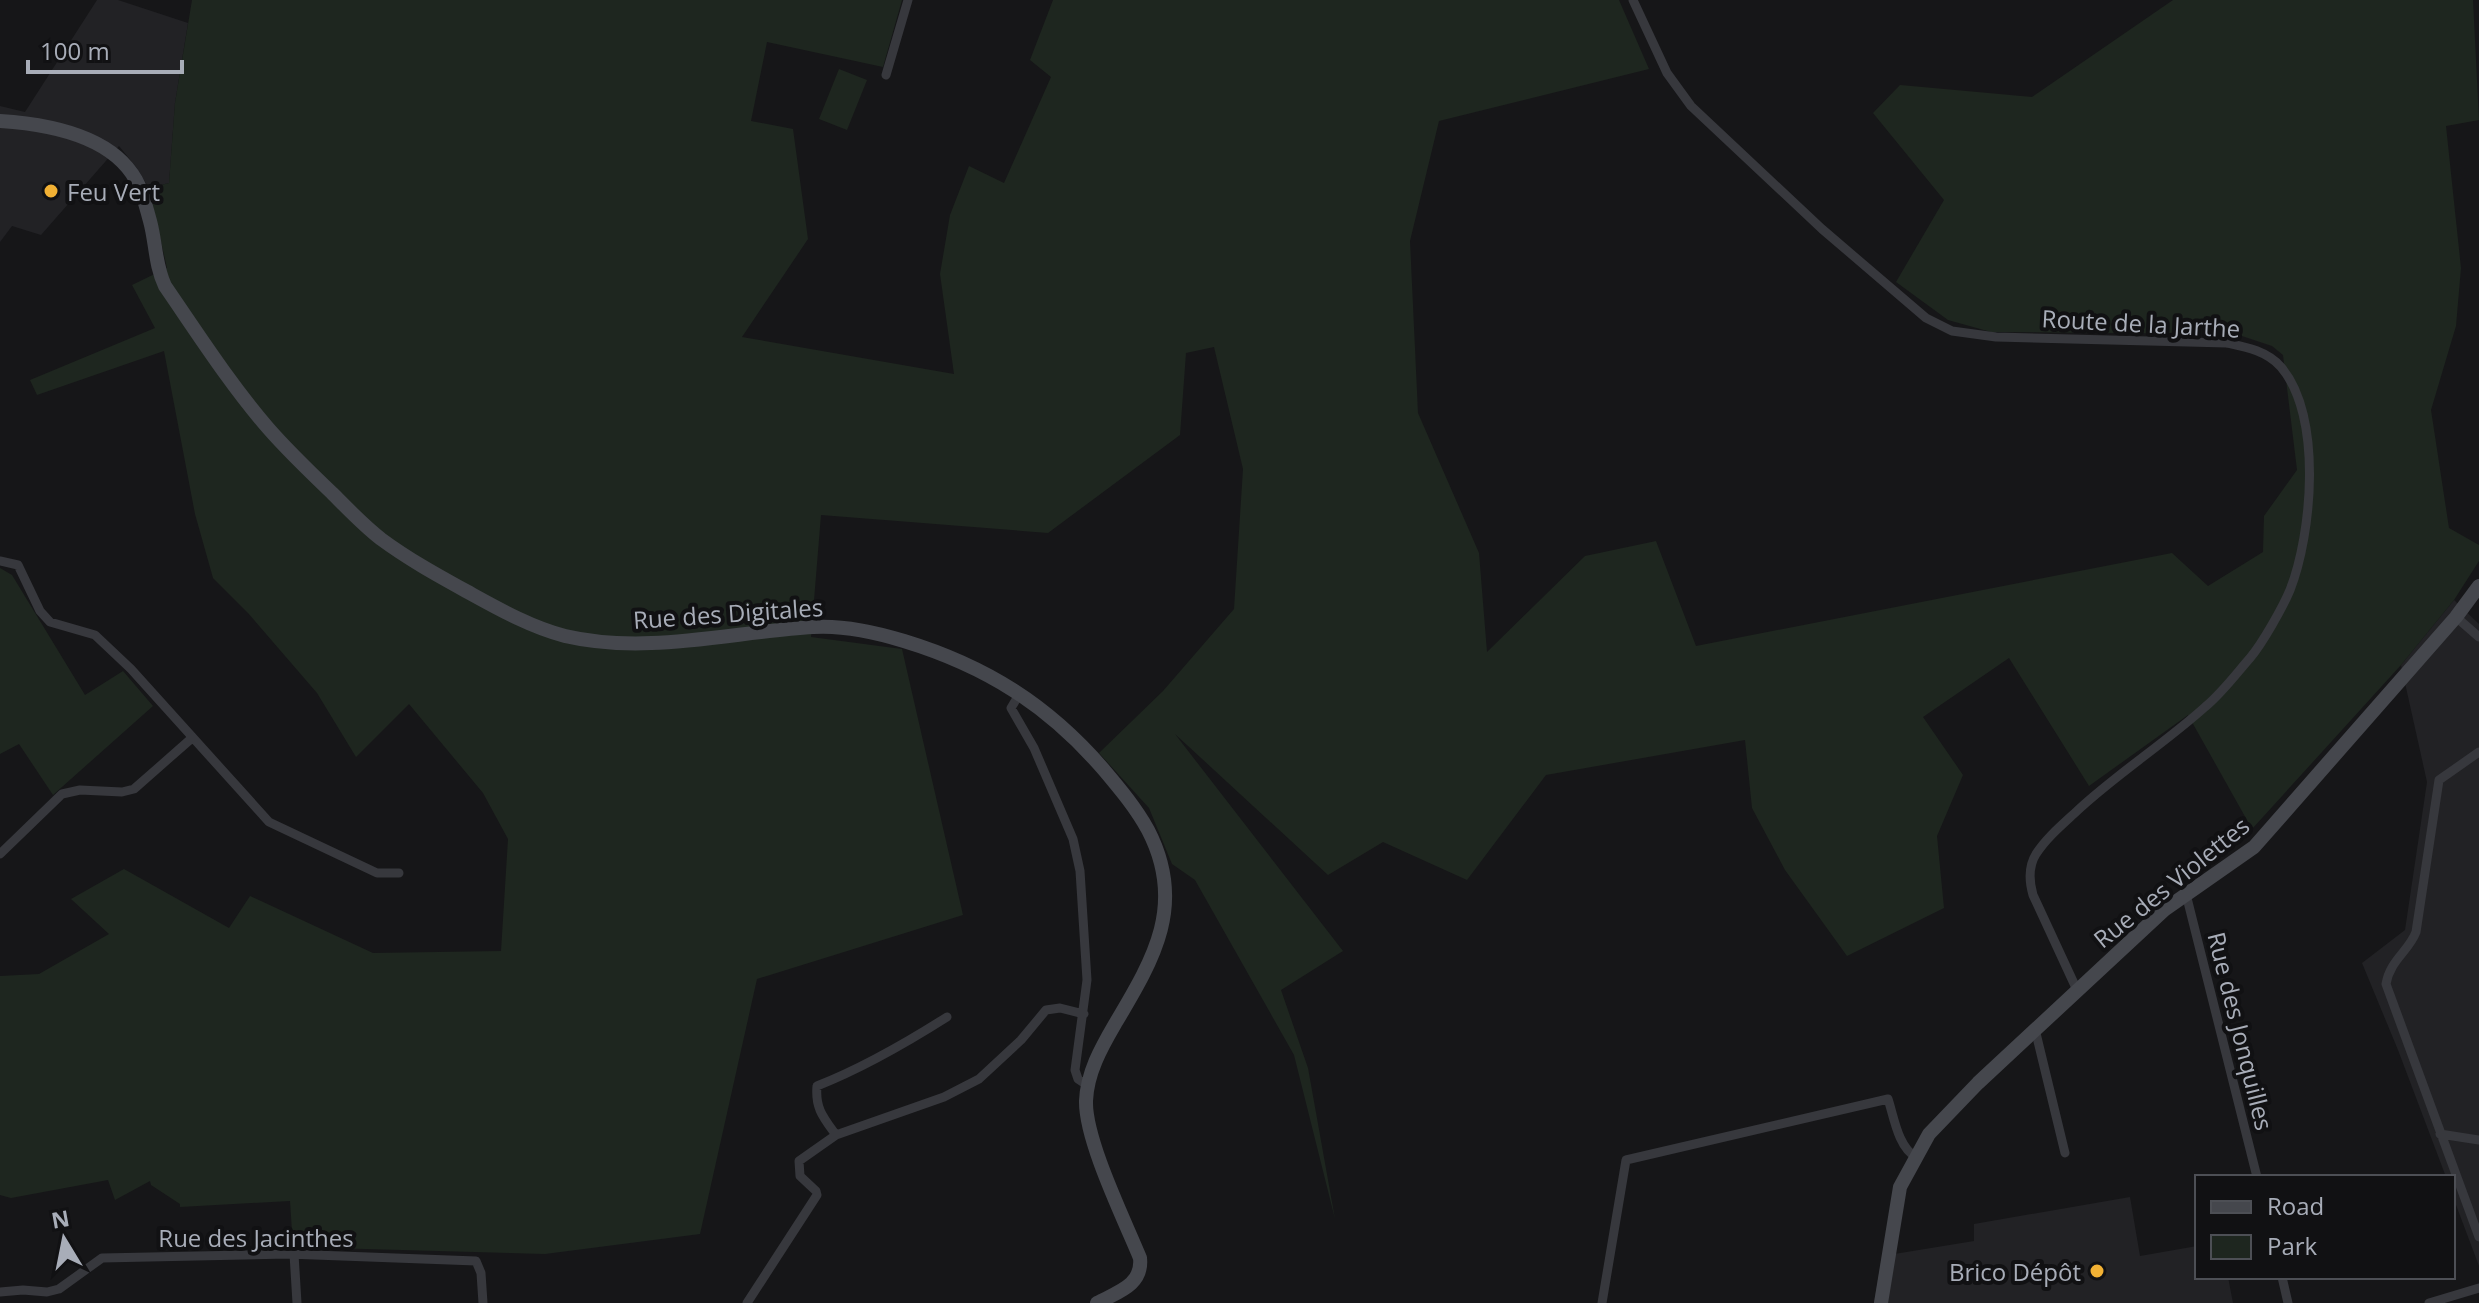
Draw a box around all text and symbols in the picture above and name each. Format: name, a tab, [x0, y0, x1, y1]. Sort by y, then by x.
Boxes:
scale bar	[28, 24, 182, 74]
text: 100 m	[40, 34, 110, 67]
place label: Feu Vert	[67, 175, 160, 208]
marker: Feu Vert	[42, 182, 60, 200]
street label: Route de la Jarthe	[2041, 301, 2241, 345]
street label: Rue des Digitales	[632, 590, 824, 636]
street label: Rue des Violettes	[2086, 809, 2256, 955]
street label: Rue des Jonquilles	[2200, 928, 2282, 1134]
legend	[2195, 1175, 2455, 1279]
text: Road	[2267, 1189, 2324, 1222]
north arrow	[24, 1199, 104, 1279]
text: N	[49, 1202, 72, 1235]
street label: Rue des Jacinthes	[158, 1221, 354, 1254]
text: Park	[2267, 1229, 2318, 1262]
place label: Brico Dépôt	[1949, 1255, 2081, 1288]
marker: Brico Dépôt	[2088, 1262, 2106, 1280]

